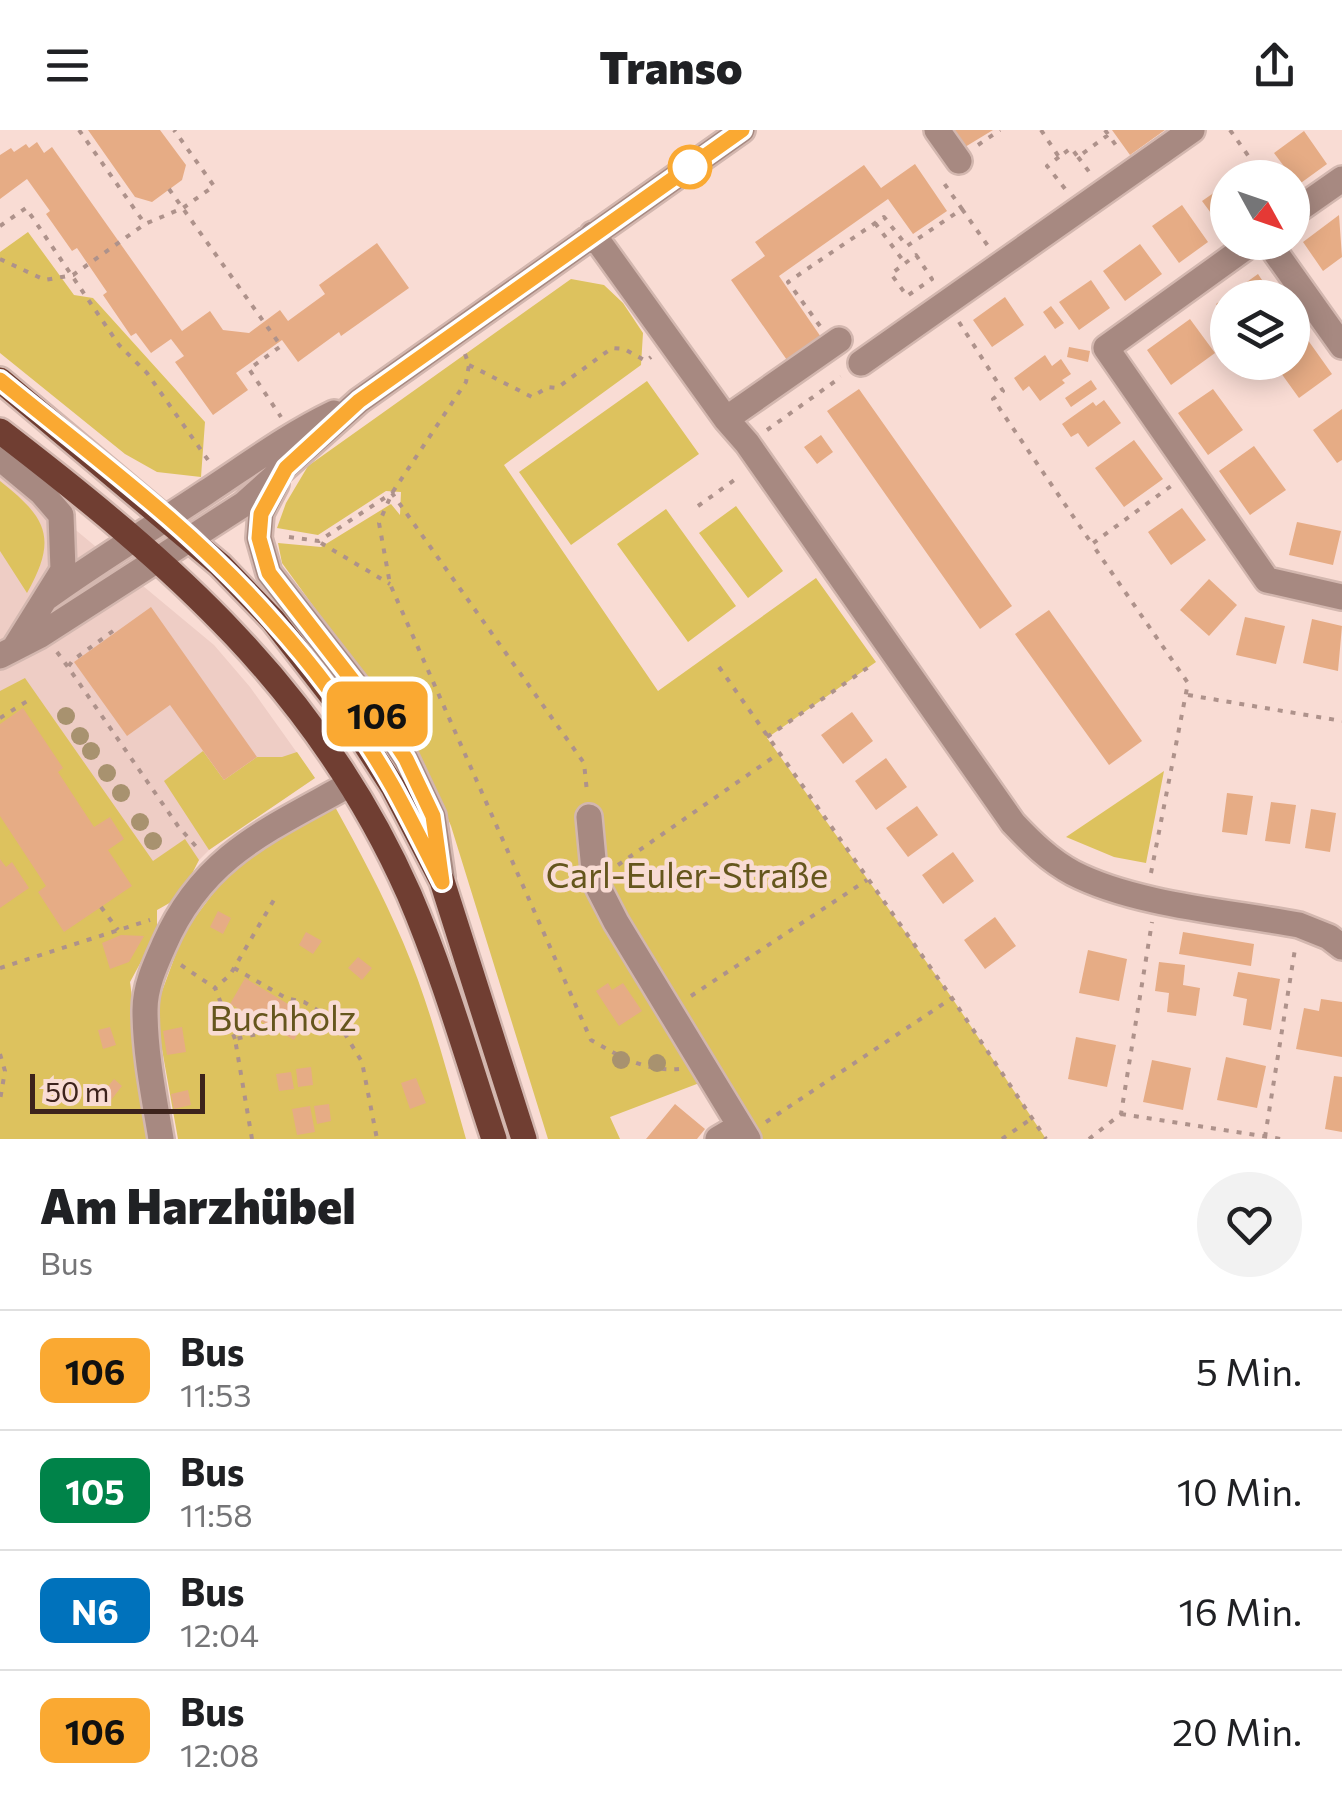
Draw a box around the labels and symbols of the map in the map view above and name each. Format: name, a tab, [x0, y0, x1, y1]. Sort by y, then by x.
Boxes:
unlabelled marker	[669, 146, 711, 188]
north arrow	[1210, 160, 1310, 260]
line badge: 106	[320, 682, 434, 746]
park label: Carl-Euler-Straße	[546, 852, 828, 895]
park label: Buchholz	[210, 995, 356, 1038]
scale bar	[30, 1069, 205, 1114]

